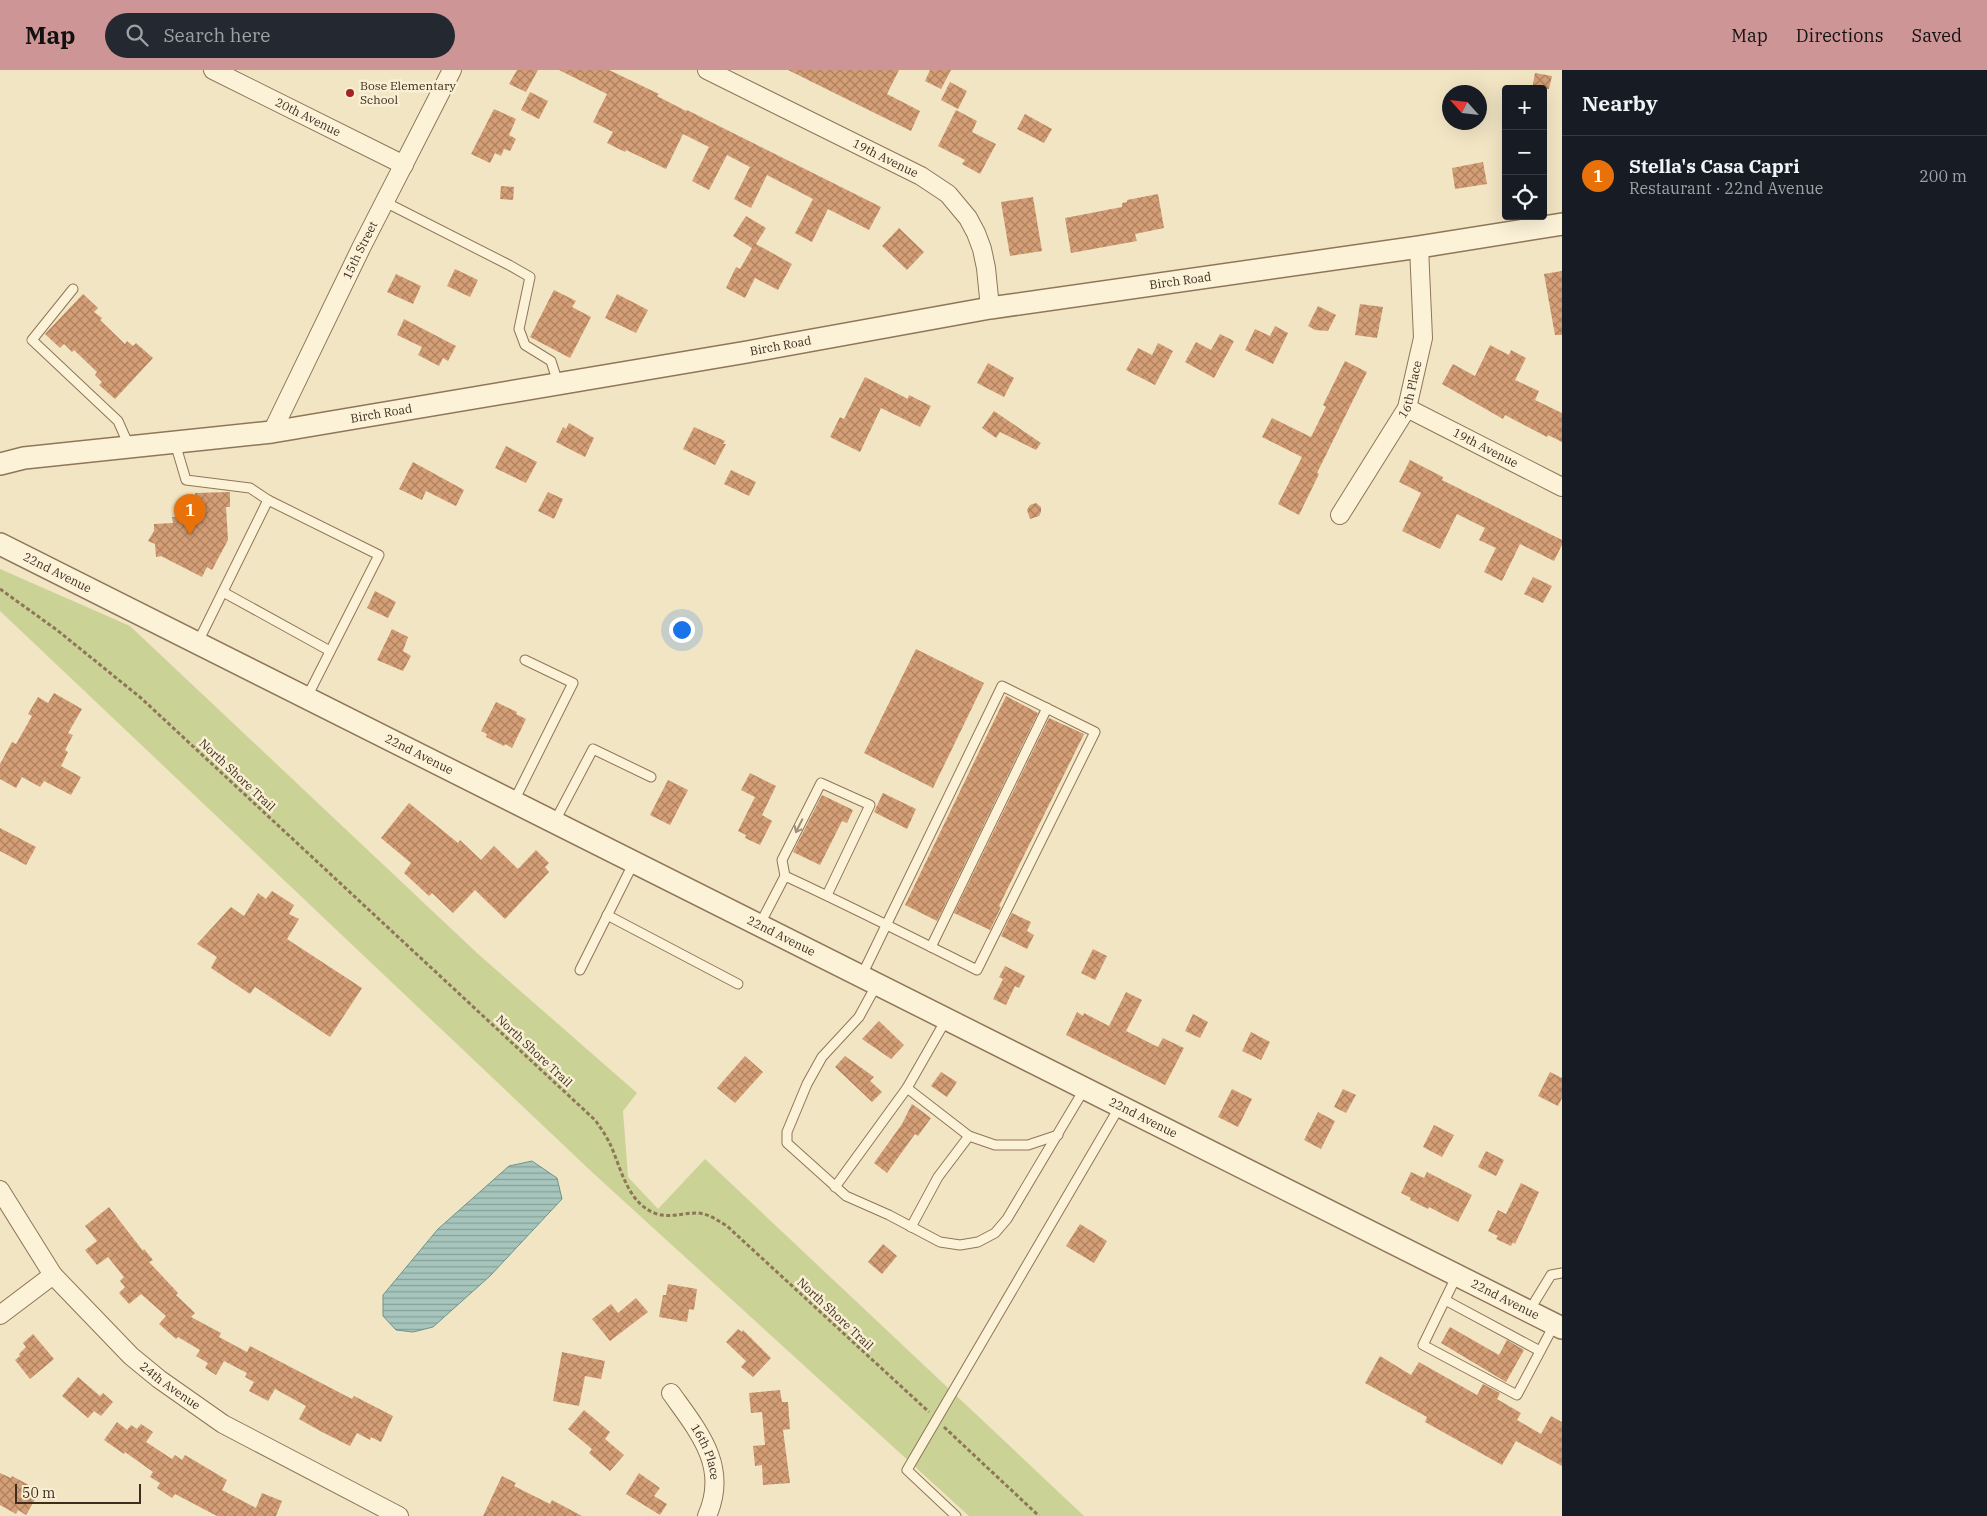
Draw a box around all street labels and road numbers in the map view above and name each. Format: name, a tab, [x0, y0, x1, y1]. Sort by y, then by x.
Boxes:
street label: 20th Avenue	[273, 94, 343, 139]
street label: 19th Avenue	[850, 135, 921, 180]
street label: 15th Street	[339, 219, 380, 281]
street label: Birch Road	[1148, 269, 1212, 292]
street label: Birch Road	[749, 332, 813, 358]
street label: 16th Place	[1394, 359, 1425, 421]
street label: Birch Road	[349, 401, 413, 426]
street label: 19th Avenue	[1451, 425, 1521, 470]
street label: 22nd Avenue	[21, 549, 94, 596]
street label: 22nd Avenue	[383, 731, 456, 777]
street label: North Shore Trail	[196, 735, 279, 814]
street label: 22nd Avenue	[745, 912, 818, 959]
street label: North Shore Trail	[493, 1011, 576, 1090]
street label: 22nd Avenue	[1107, 1094, 1180, 1141]
street label: North Shore Trail	[794, 1274, 877, 1353]
street label: 22nd Avenue	[1469, 1276, 1542, 1322]
street label: 24th Avenue	[137, 1359, 203, 1413]
street label: 16th Place	[688, 1421, 723, 1480]

